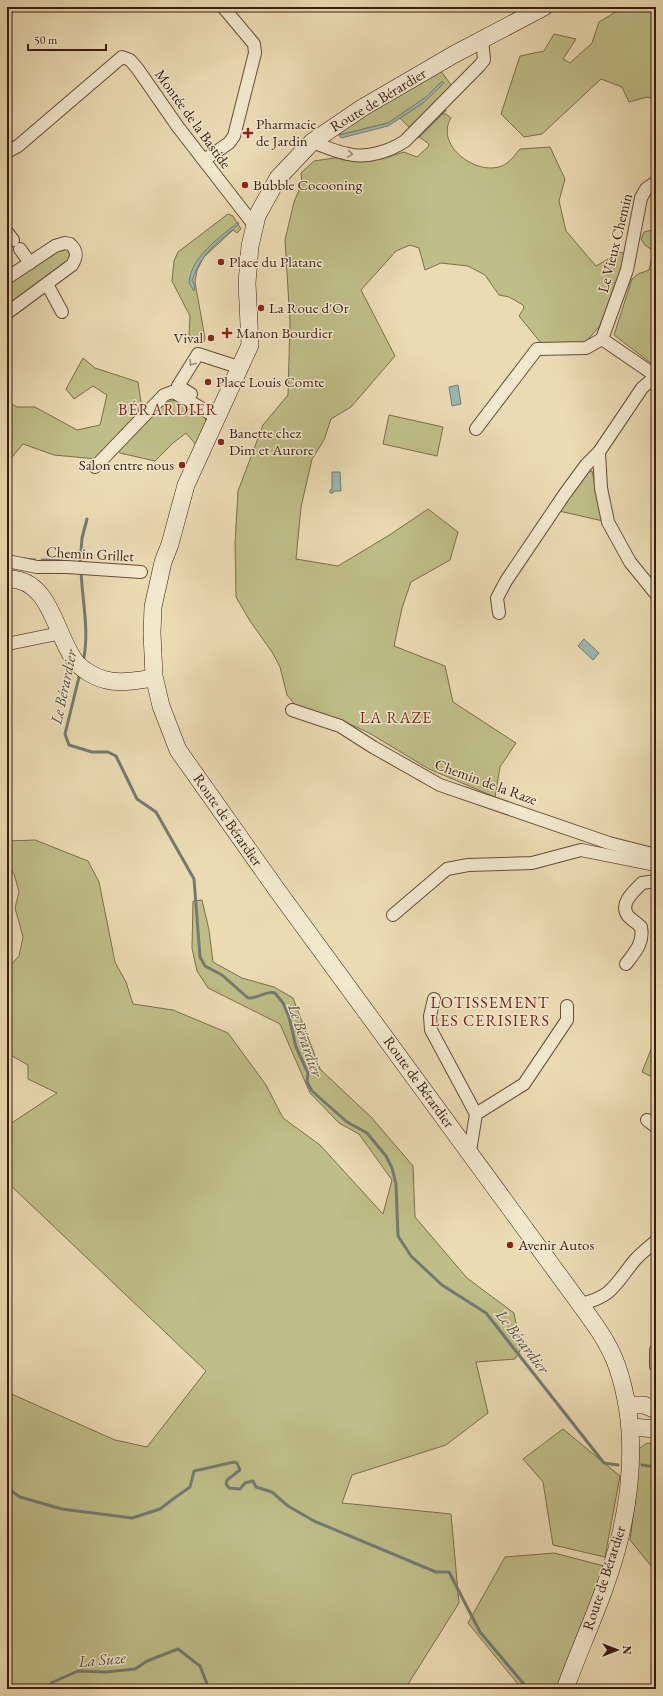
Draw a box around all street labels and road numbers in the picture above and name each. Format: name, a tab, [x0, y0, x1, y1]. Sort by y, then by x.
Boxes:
street label: Route de Bérardier	[326, 63, 429, 136]
street label: Montée de la Bastide	[151, 65, 236, 172]
street label: Le Vieux Chemin	[593, 191, 636, 295]
street label: Chemin Grillet	[46, 542, 135, 565]
street label: Chemin de la Raze	[432, 754, 540, 809]
street label: Route de Bérardier	[189, 770, 267, 870]
street label: Route de Bérardier	[380, 1032, 459, 1131]
street label: Route de Bérardier	[578, 1523, 629, 1633]

